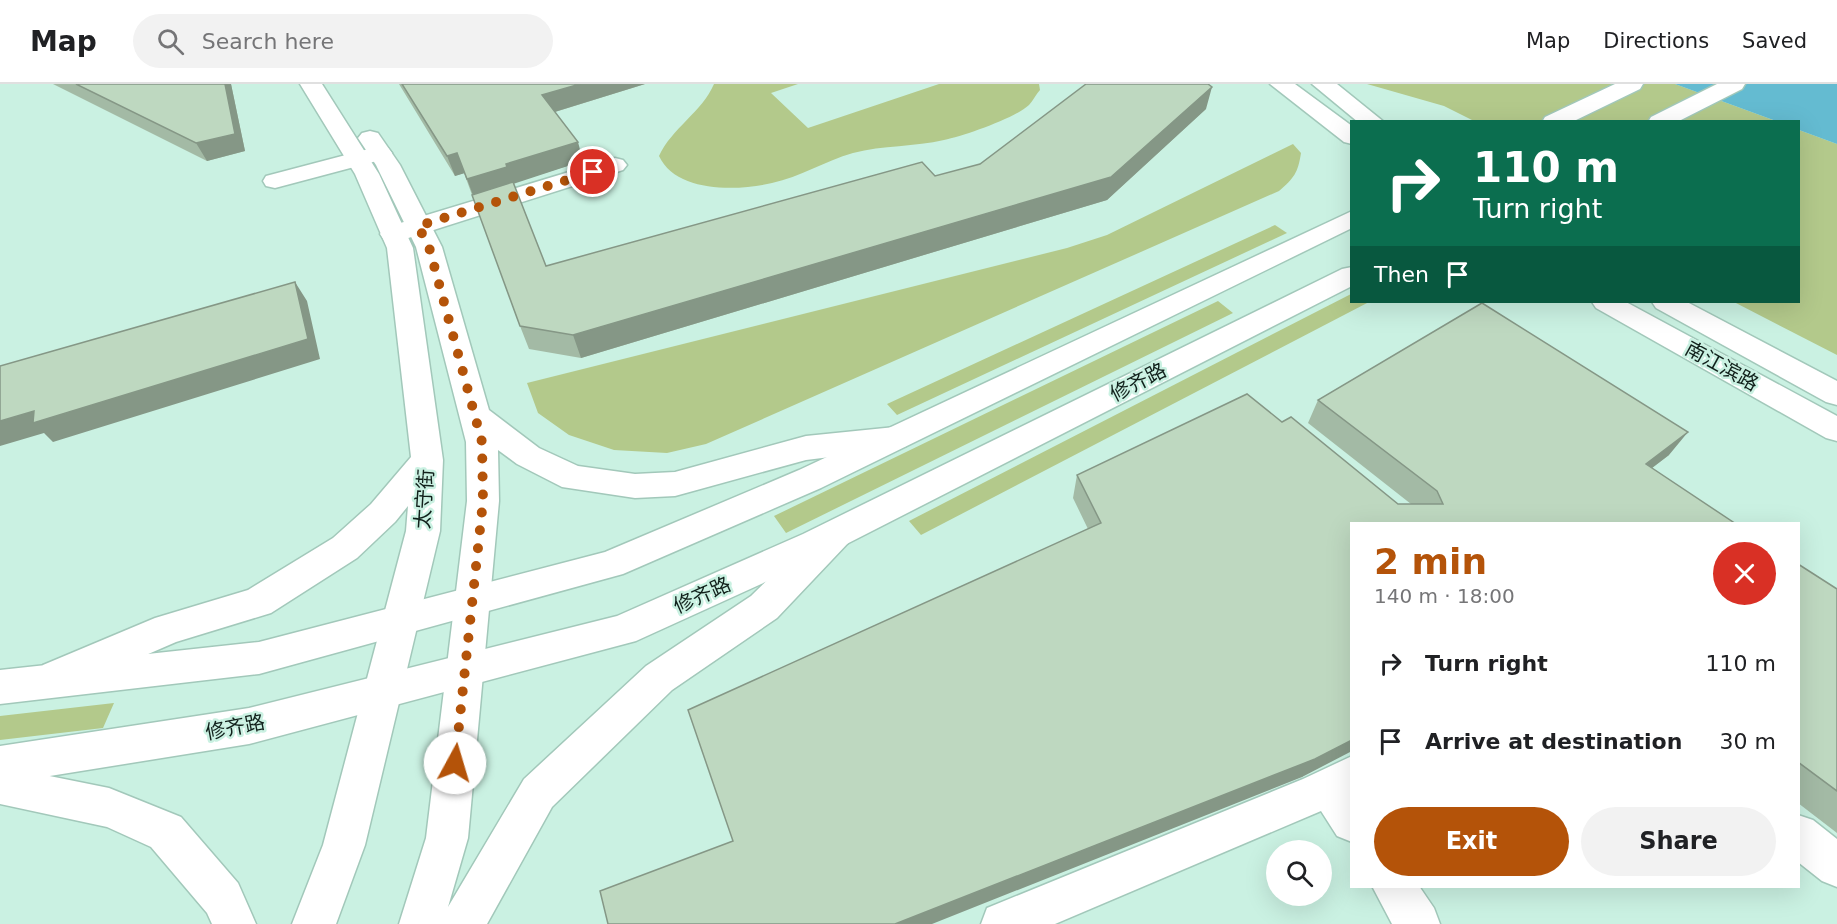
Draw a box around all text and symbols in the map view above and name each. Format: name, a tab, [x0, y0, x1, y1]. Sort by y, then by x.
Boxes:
search box	[133, 14, 553, 68]
text: Map	[30, 25, 97, 58]
icon: search	[154, 25, 187, 58]
text: Search here	[202, 29, 334, 54]
text: Map	[1526, 29, 1570, 53]
text: Directions	[1603, 29, 1709, 53]
text: Saved	[1742, 29, 1807, 53]
text: 110 m	[1473, 143, 1619, 192]
icon: right	[1374, 144, 1452, 222]
pin	[567, 146, 618, 197]
icon: arrive	[576, 155, 609, 188]
text: Turn right	[1473, 193, 1602, 224]
icon: arrive	[1441, 258, 1474, 291]
text: Then	[1374, 262, 1429, 287]
street label: 南江滨路	[1681, 336, 1763, 396]
street label: 修齐路	[1106, 358, 1170, 406]
street label: 太守街	[410, 468, 438, 530]
text: 2 min	[1374, 541, 1487, 582]
button: close	[1713, 542, 1776, 605]
street label: 修齐路	[670, 572, 734, 618]
text: 140 m · 18:00	[1374, 584, 1515, 608]
icon: right	[1374, 647, 1407, 680]
text: Turn right	[1425, 651, 1548, 676]
text: 110 m	[1706, 651, 1776, 676]
street label: 修齐路	[203, 709, 267, 745]
icon: arrive	[1374, 725, 1407, 758]
text: Arrive at destination	[1425, 729, 1682, 754]
text: 30 m	[1720, 729, 1776, 754]
position arrow	[423, 731, 487, 795]
button: Exit	[1374, 807, 1569, 876]
button: Share	[1581, 807, 1776, 876]
map controls	[1266, 840, 1332, 906]
button: search	[1266, 840, 1332, 906]

